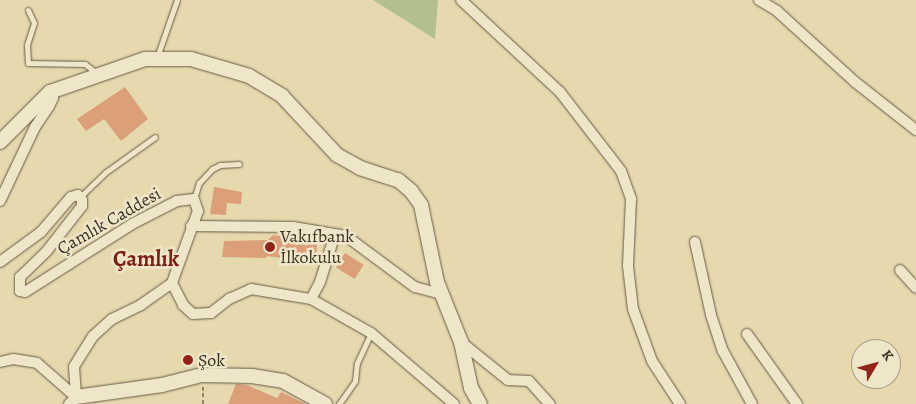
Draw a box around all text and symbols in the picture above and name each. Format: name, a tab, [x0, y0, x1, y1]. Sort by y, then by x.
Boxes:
street label: Çamlık Caddesi	[53, 183, 165, 259]
place label: Vakıfbank İlkokulu	[280, 226, 354, 268]
marker: Vakıfbank İlkokulu	[264, 241, 276, 253]
district label: Çamlık	[113, 247, 179, 273]
north arrow	[851, 339, 901, 389]
text: K	[877, 346, 898, 365]
place label: Şok	[198, 349, 225, 371]
marker: Şok	[182, 354, 194, 366]

